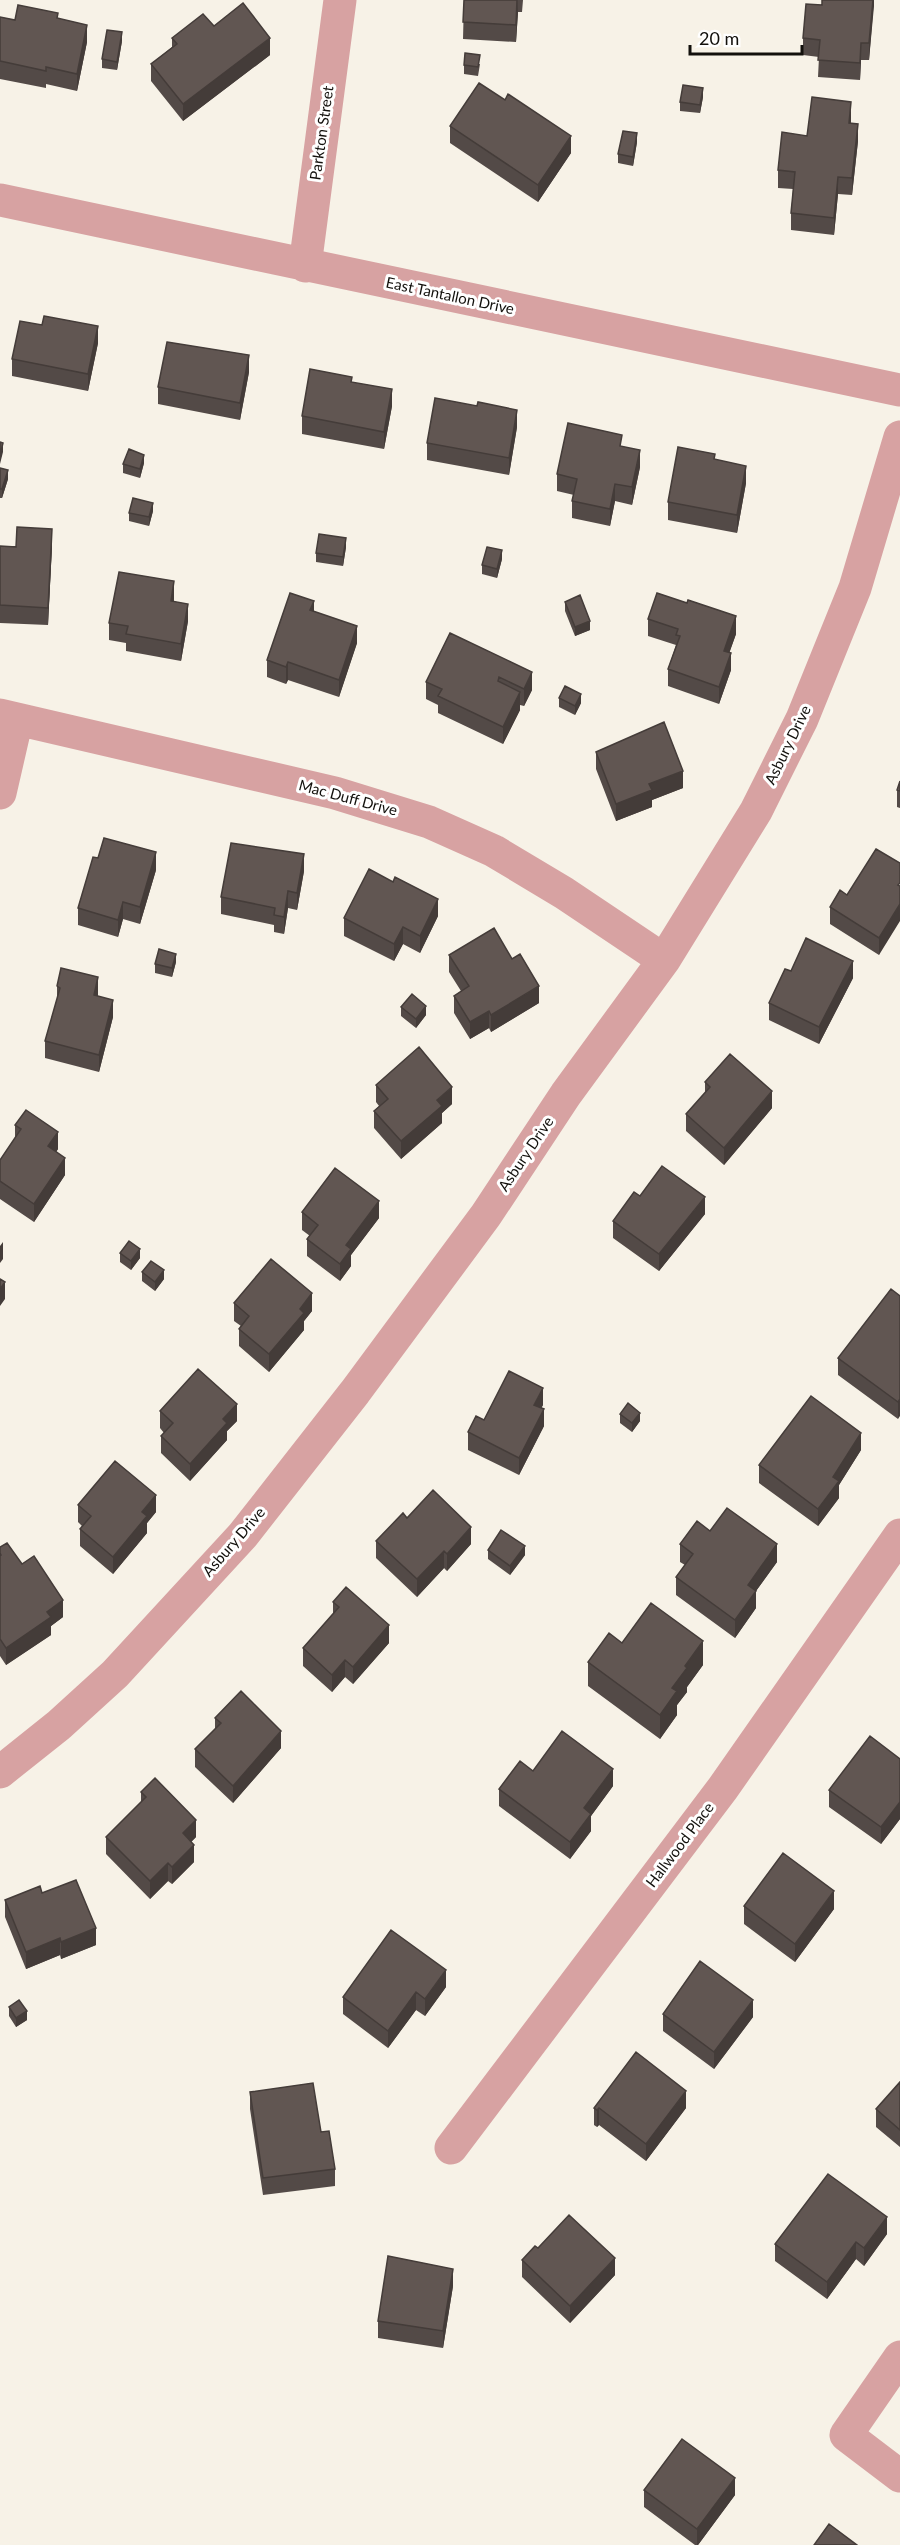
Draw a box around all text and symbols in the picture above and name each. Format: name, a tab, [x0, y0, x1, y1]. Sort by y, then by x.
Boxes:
scale bar	[690, 18, 802, 56]
text: 20 m	[699, 27, 739, 49]
street label: Parkton Street	[305, 84, 337, 181]
street label: East Tantallon Drive	[384, 273, 516, 317]
street label: Asbury Drive	[760, 702, 814, 787]
street label: Mac Duff Drive	[297, 775, 399, 819]
street label: Asbury Drive	[494, 1113, 557, 1194]
street label: Asbury Drive	[198, 1503, 268, 1580]
street label: Hallwood Place	[641, 1798, 717, 1890]

